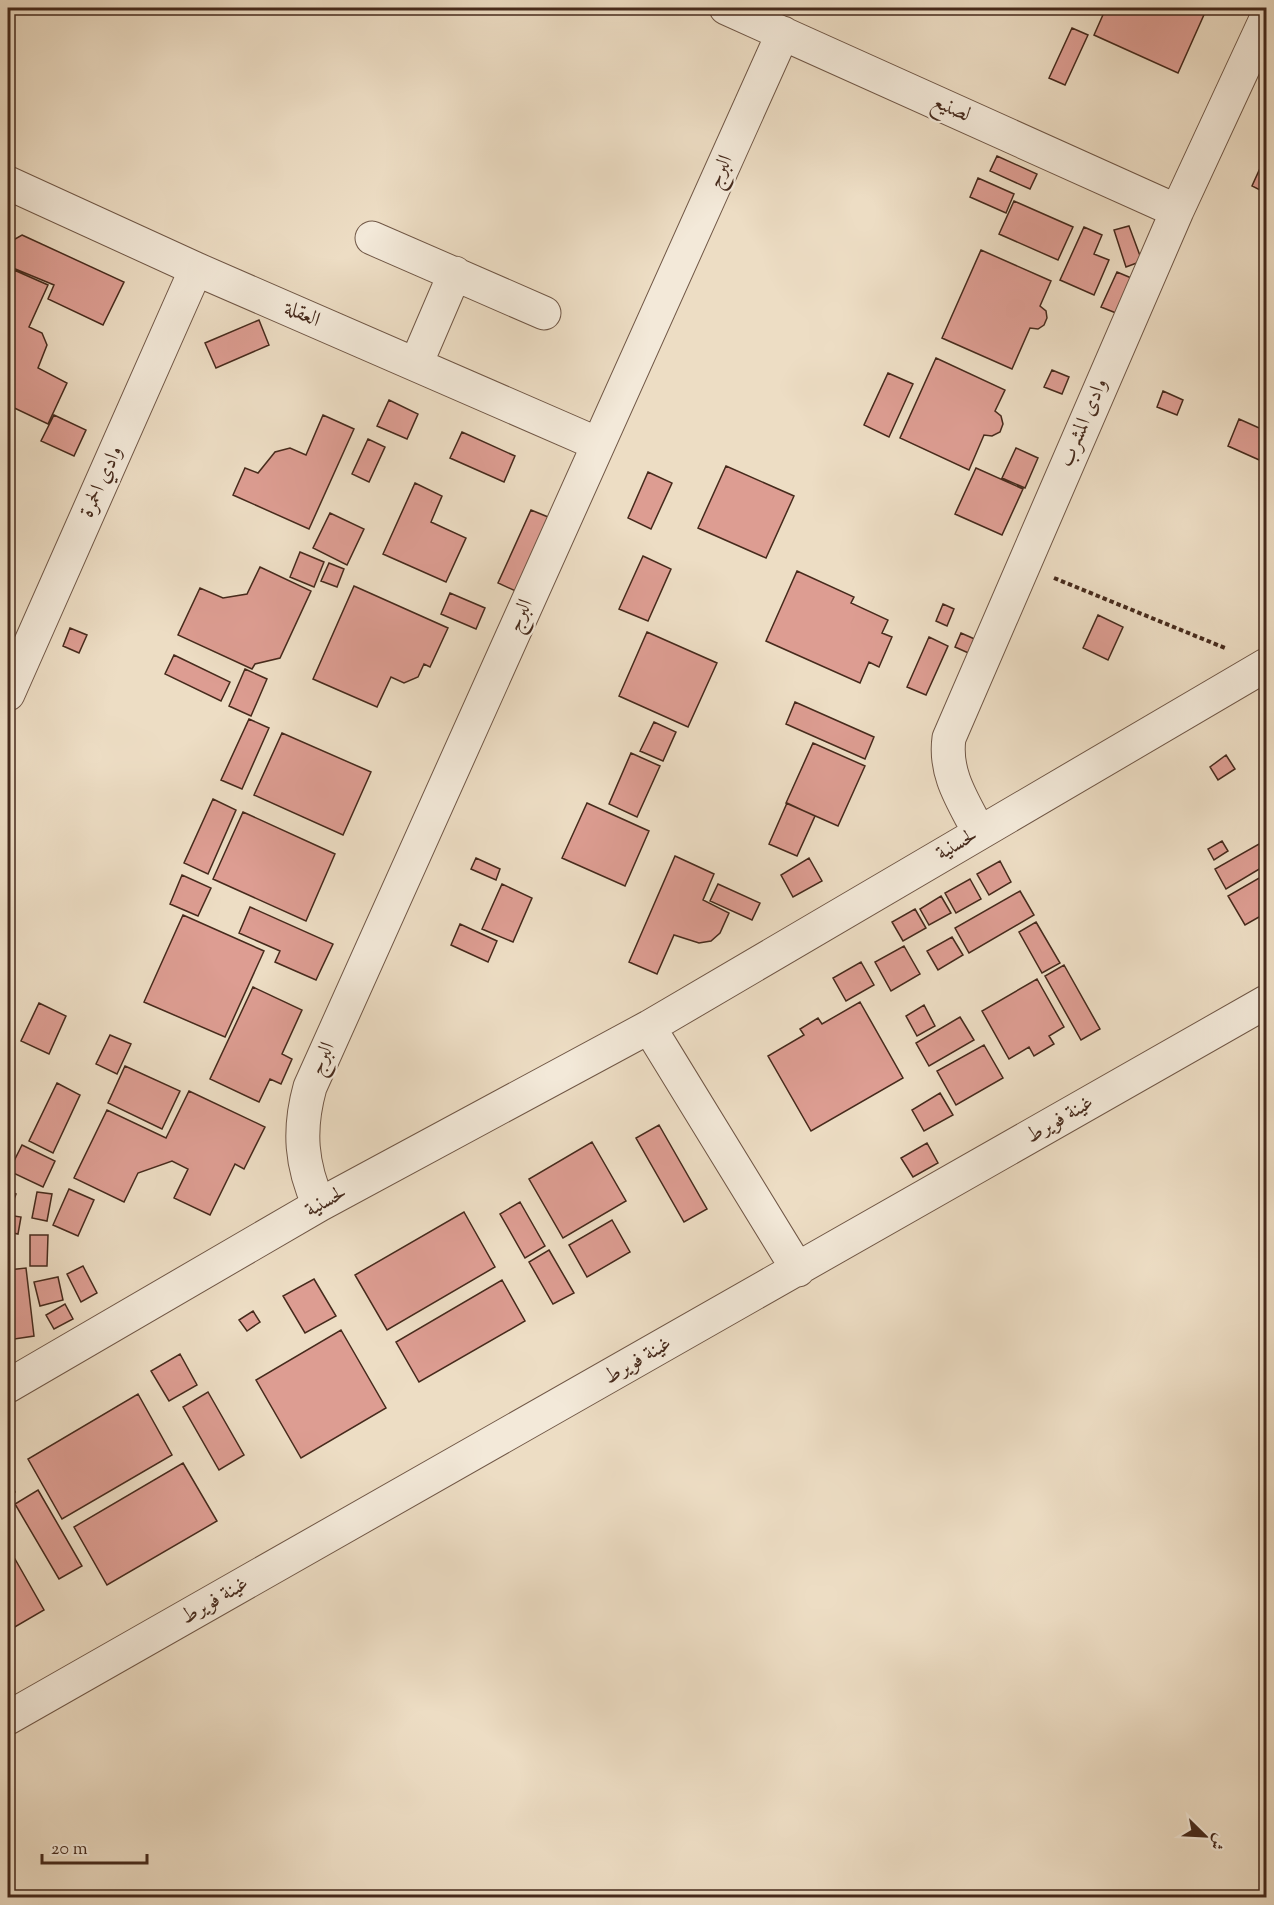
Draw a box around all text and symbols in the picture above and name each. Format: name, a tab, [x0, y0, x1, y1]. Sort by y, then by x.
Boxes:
street label: لصنيع	[926, 87, 975, 133]
street label: البرج	[700, 151, 743, 194]
street label: العقلة	[279, 294, 325, 336]
street label: وادى المشرب	[1052, 374, 1116, 472]
street label: وادي الحمرة	[73, 441, 131, 523]
street label: البرج	[500, 595, 543, 638]
street label: لحسنية	[931, 821, 983, 869]
street label: البرج	[302, 1038, 345, 1081]
street label: غينة فويرط	[1020, 1088, 1100, 1152]
street label: لحسنية	[300, 1178, 352, 1226]
street label: غينة فويرط	[598, 1329, 678, 1393]
street label: غينة فويرط	[175, 1569, 255, 1633]
north arrow	[1175, 1806, 1235, 1866]
scale bar	[42, 1827, 147, 1865]
text: ش	[1203, 1829, 1230, 1853]
text: 20 m	[51, 1837, 88, 1863]

